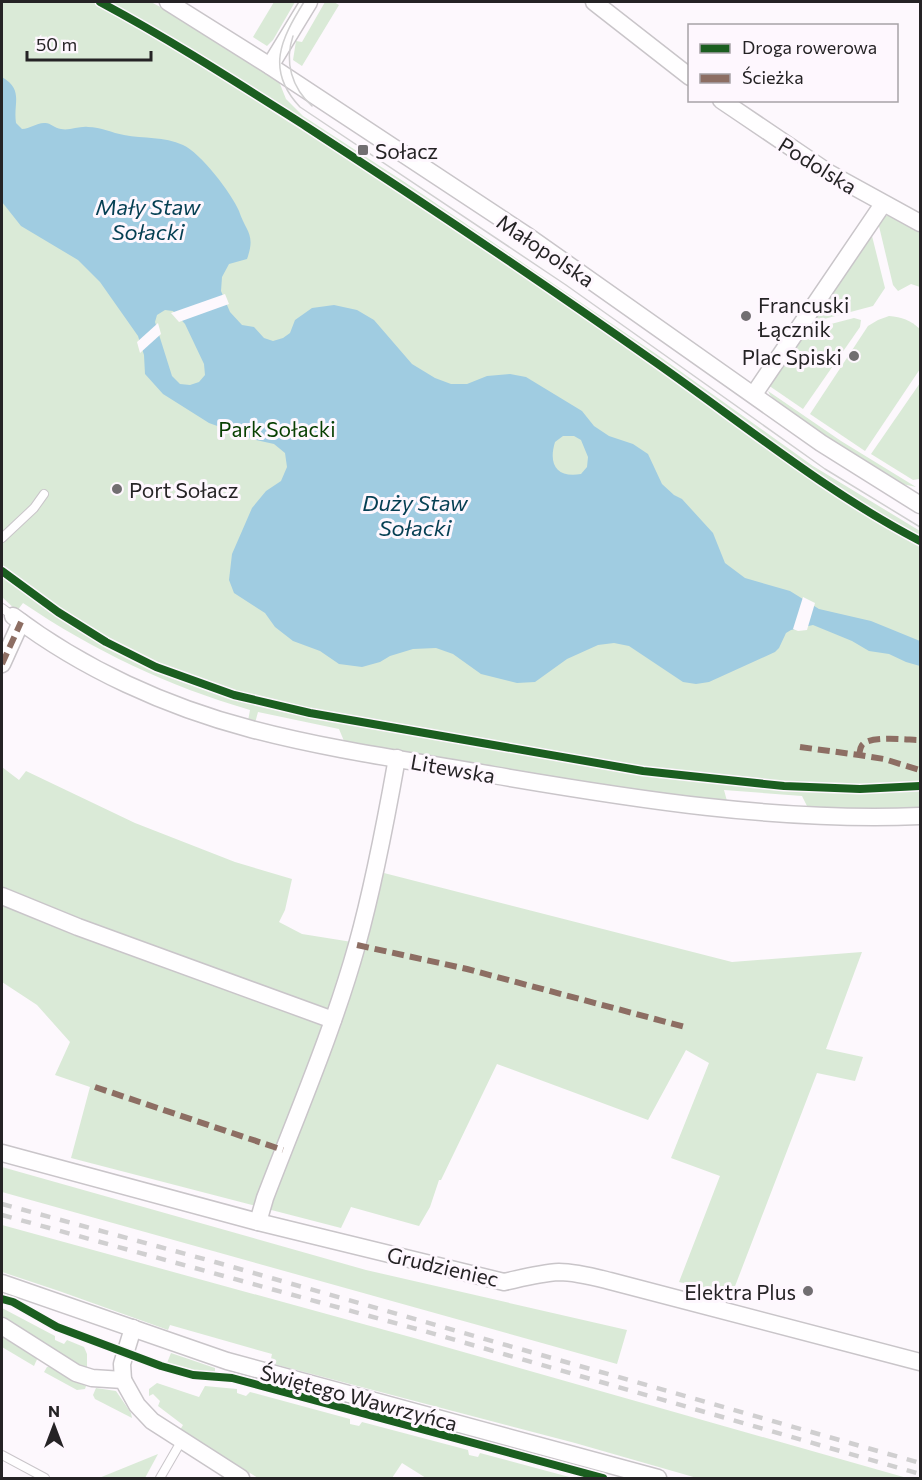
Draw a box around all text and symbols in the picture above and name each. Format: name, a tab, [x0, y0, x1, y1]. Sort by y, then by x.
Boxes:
scale bar	[27, 24, 152, 62]
legend	[688, 24, 898, 102]
text: 50 m	[36, 33, 77, 55]
text: Droga rowerowa	[742, 36, 877, 58]
text: Ścieżka	[742, 66, 804, 88]
street label: Podolska	[774, 131, 862, 199]
place label: Sołacz	[375, 138, 438, 163]
marker: Sołacz	[356, 143, 370, 157]
water label: Mały Staw Sołacki	[96, 193, 202, 245]
street label: Małopolska	[493, 208, 599, 292]
place label: Francuski Łącznik	[757, 292, 849, 341]
marker: Francuski Łącznik	[739, 309, 753, 323]
place label: Plac Spiski	[742, 344, 842, 369]
marker: Plac Spiski	[847, 349, 861, 363]
park label: Park Sołacki	[218, 416, 336, 441]
place label: Port Sołacz	[129, 477, 238, 502]
marker: Port Sołacz	[110, 482, 124, 496]
water label: Duży Staw Sołacki	[362, 489, 469, 541]
street label: Litewska	[409, 748, 497, 788]
street label: Grudzieniec	[385, 1241, 501, 1291]
place label: Elektra Plus	[684, 1279, 796, 1304]
marker: Elektra Plus	[801, 1284, 815, 1298]
street label: Świętego Wawrzyńca	[258, 1359, 460, 1435]
north arrow	[24, 1396, 84, 1456]
text: N	[48, 1401, 60, 1420]

